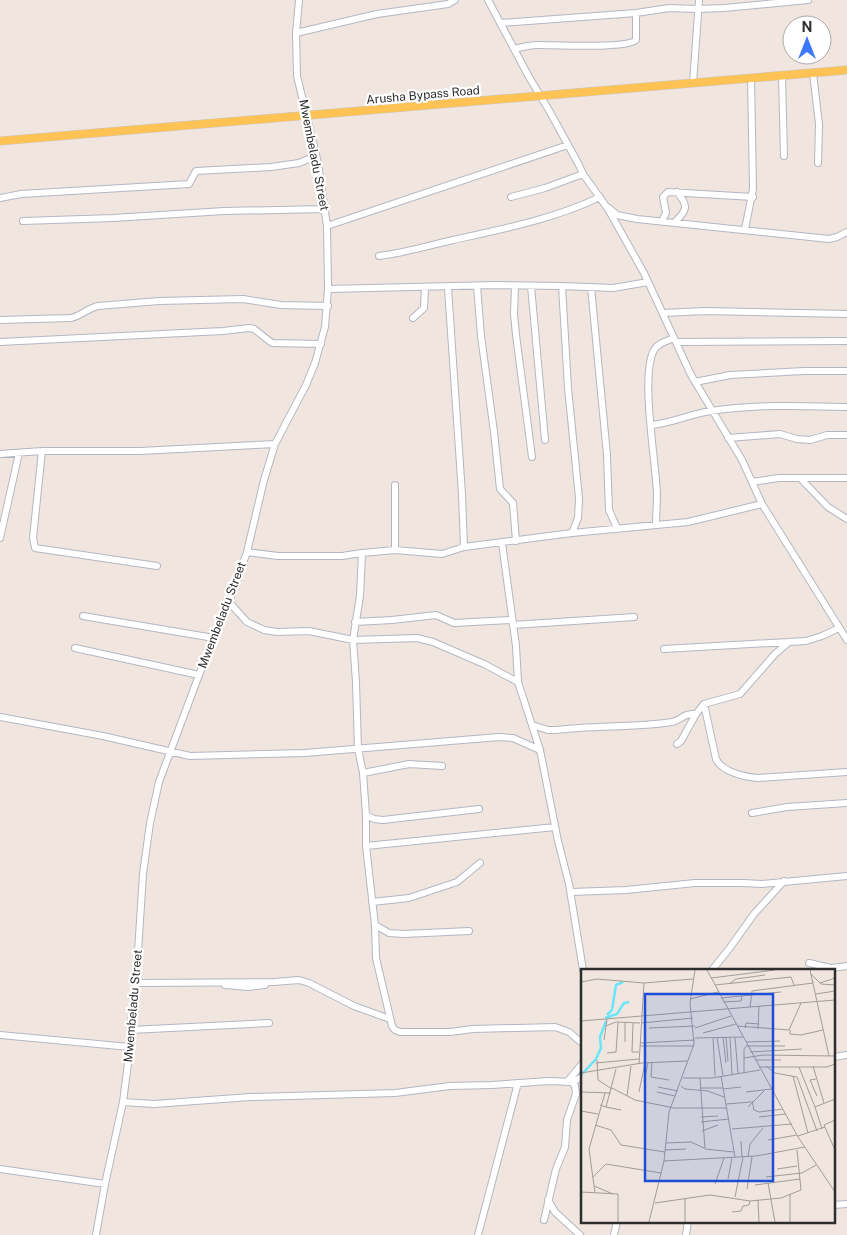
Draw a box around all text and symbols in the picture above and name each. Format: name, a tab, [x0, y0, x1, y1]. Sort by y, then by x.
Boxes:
north arrow	[782, 15, 832, 65]
text: N	[802, 19, 812, 35]
street label: Arusha Bypass Road	[366, 83, 480, 107]
street label: Mwembeladu Street	[296, 98, 332, 212]
street label: Mwembeladu Street	[195, 559, 249, 670]
street label: Mwembeladu Street	[121, 949, 145, 1063]
inset map	[581, 969, 834, 1222]

